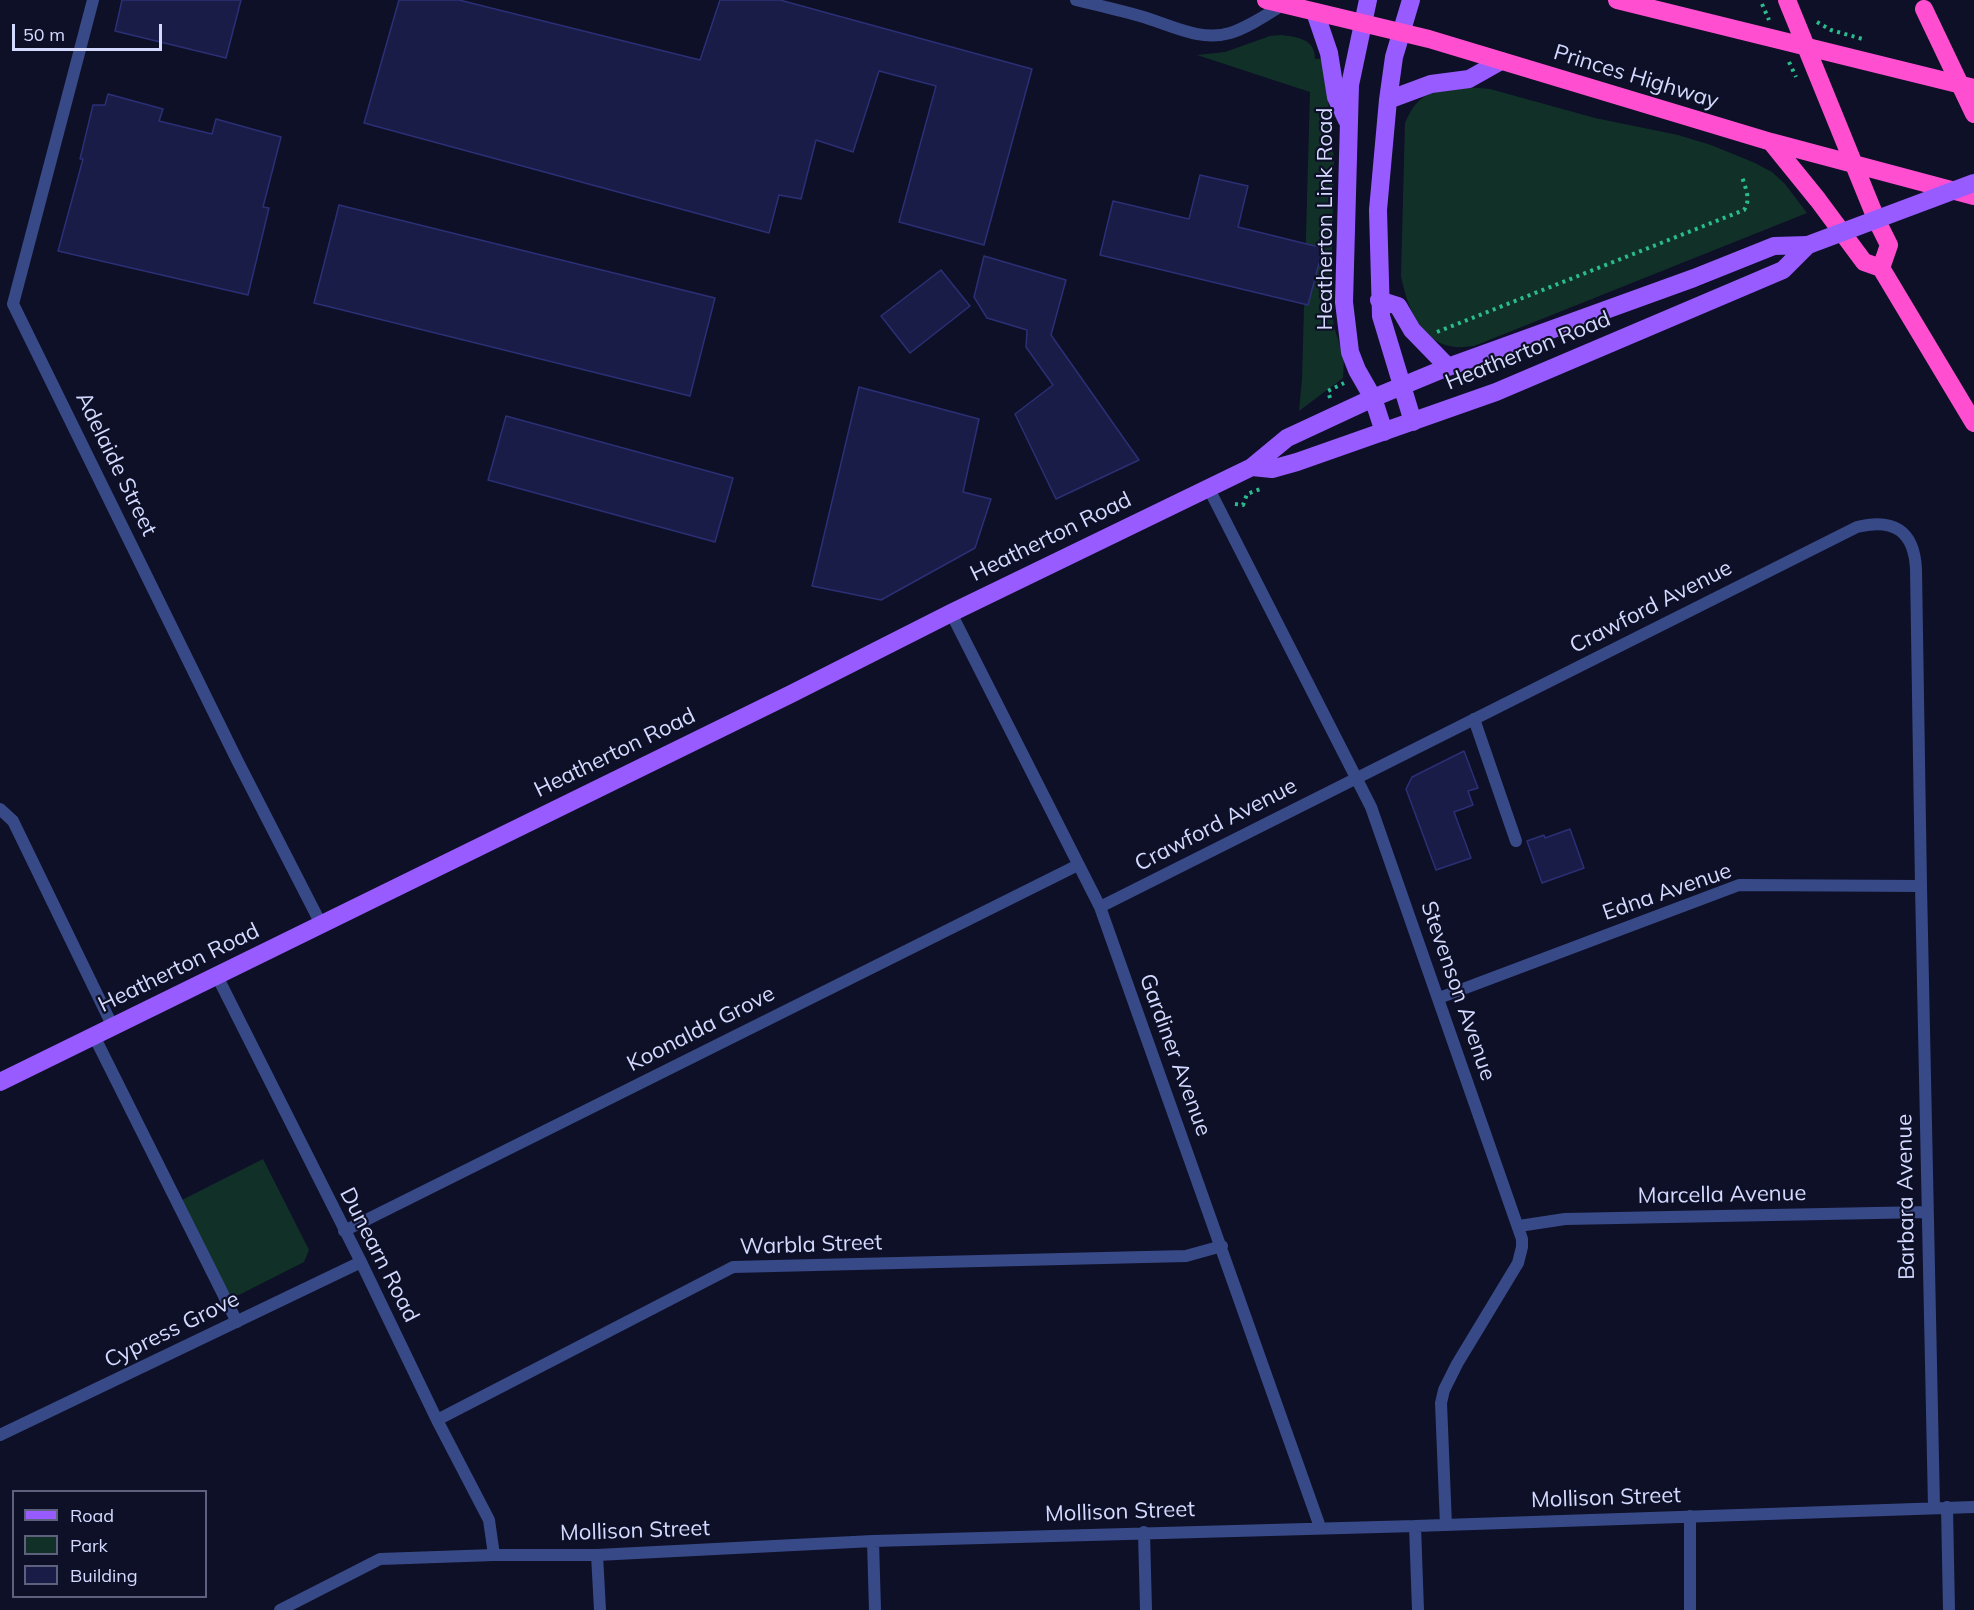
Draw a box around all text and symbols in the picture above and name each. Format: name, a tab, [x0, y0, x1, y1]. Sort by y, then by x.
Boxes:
scale bar	[15, 12, 165, 50]
text: 50 m	[23, 23, 65, 46]
street label: Princes Highway	[1550, 39, 1722, 115]
street label: Heatherton Link Road	[1312, 107, 1338, 331]
street label: Heatherton Road	[1442, 306, 1614, 396]
street label: Adelaide Street	[70, 388, 162, 540]
street label: Heatherton Road	[966, 487, 1136, 587]
street label: Crawford Avenue	[1566, 555, 1736, 659]
street label: Heatherton Road	[530, 703, 700, 803]
street label: Crawford Avenue	[1131, 773, 1301, 877]
street label: Edna Avenue	[1599, 858, 1735, 926]
street label: Stevenson Avenue	[1415, 898, 1501, 1084]
street label: Heatherton Road	[94, 918, 264, 1018]
street label: Gardiner Avenue	[1133, 970, 1217, 1140]
street label: Koonalda Grove	[623, 980, 779, 1078]
street label: Barbara Avenue	[1891, 1114, 1921, 1280]
street label: Marcella Avenue	[1637, 1180, 1807, 1210]
street label: Dunearn Road	[334, 1183, 424, 1327]
street label: Warbla Street	[739, 1229, 883, 1261]
street label: Cypress Grove	[100, 1286, 244, 1374]
street label: Mollison Street	[1531, 1482, 1681, 1514]
legend	[12, 1490, 207, 1598]
street label: Mollison Street	[1045, 1496, 1195, 1528]
text: Road	[70, 1504, 114, 1527]
street label: Mollison Street	[560, 1515, 710, 1547]
text: Park	[70, 1534, 108, 1557]
text: Building	[70, 1564, 138, 1587]

